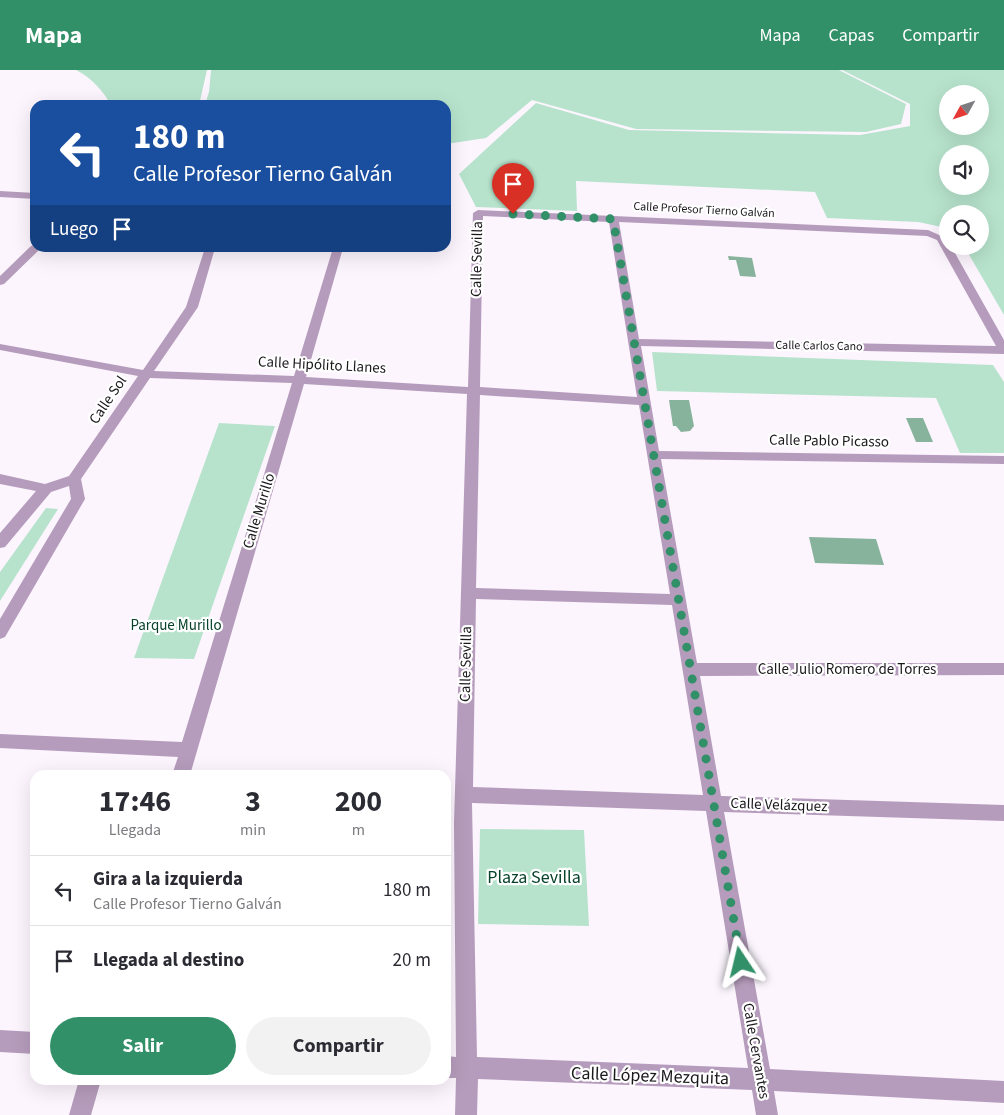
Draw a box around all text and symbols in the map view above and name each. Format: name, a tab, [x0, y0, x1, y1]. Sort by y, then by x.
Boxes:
text: Mapa	[25, 18, 82, 53]
text: Mapa	[760, 23, 801, 48]
text: Capas	[829, 23, 874, 48]
text: Compartir	[902, 23, 979, 48]
north arrow	[939, 85, 989, 135]
map controls	[939, 85, 989, 255]
text: 180 m	[133, 112, 225, 162]
icon: left	[50, 120, 115, 185]
button: sound	[939, 145, 989, 195]
text: Calle Profesor Tierno Galván	[133, 158, 393, 190]
pin	[492, 163, 534, 214]
icon: arrive	[499, 170, 527, 198]
street label: Calle Profesor Tierno Galván	[633, 198, 775, 222]
button: search	[939, 205, 989, 255]
icon: arrive	[108, 215, 136, 243]
text: Luego	[50, 216, 98, 243]
street label: Calle Sevilla	[466, 221, 488, 297]
street label: Calle Carlos Cano	[775, 337, 863, 355]
street label: Calle Hipólito Llanes	[257, 351, 387, 379]
street label: Calle Sol	[84, 372, 132, 428]
street label: Calle Pablo Picasso	[769, 429, 889, 453]
street label: Calle Murillo	[238, 471, 280, 551]
park label: Parque Murillo	[130, 615, 222, 636]
street label: Calle Sevilla	[455, 626, 477, 702]
street label: Calle Julio Romero de Torres	[758, 659, 936, 680]
text: 17:46	[99, 780, 171, 823]
text: 3	[245, 780, 261, 823]
text: 200	[335, 780, 382, 823]
street label: Calle Velázquez	[730, 793, 828, 817]
text: Llegada	[109, 819, 161, 841]
text: min	[240, 819, 266, 841]
text: m	[352, 819, 365, 841]
park label: Plaza Sevilla	[487, 865, 581, 890]
text: Gira a la izquierda	[93, 866, 243, 893]
icon: left	[50, 877, 78, 905]
text: 180 m	[383, 877, 431, 904]
text: Calle Profesor Tierno Galván	[93, 893, 282, 915]
position arrow	[714, 935, 766, 987]
icon: arrive	[50, 947, 78, 975]
text: Llegada al destino	[93, 947, 244, 974]
text: 20 m	[393, 947, 431, 974]
street label: Calle Cervantes	[737, 1001, 775, 1101]
button: Salir	[50, 1017, 236, 1075]
button: Compartir	[246, 1017, 431, 1075]
street label: Calle López Mezquita	[571, 1061, 729, 1091]

